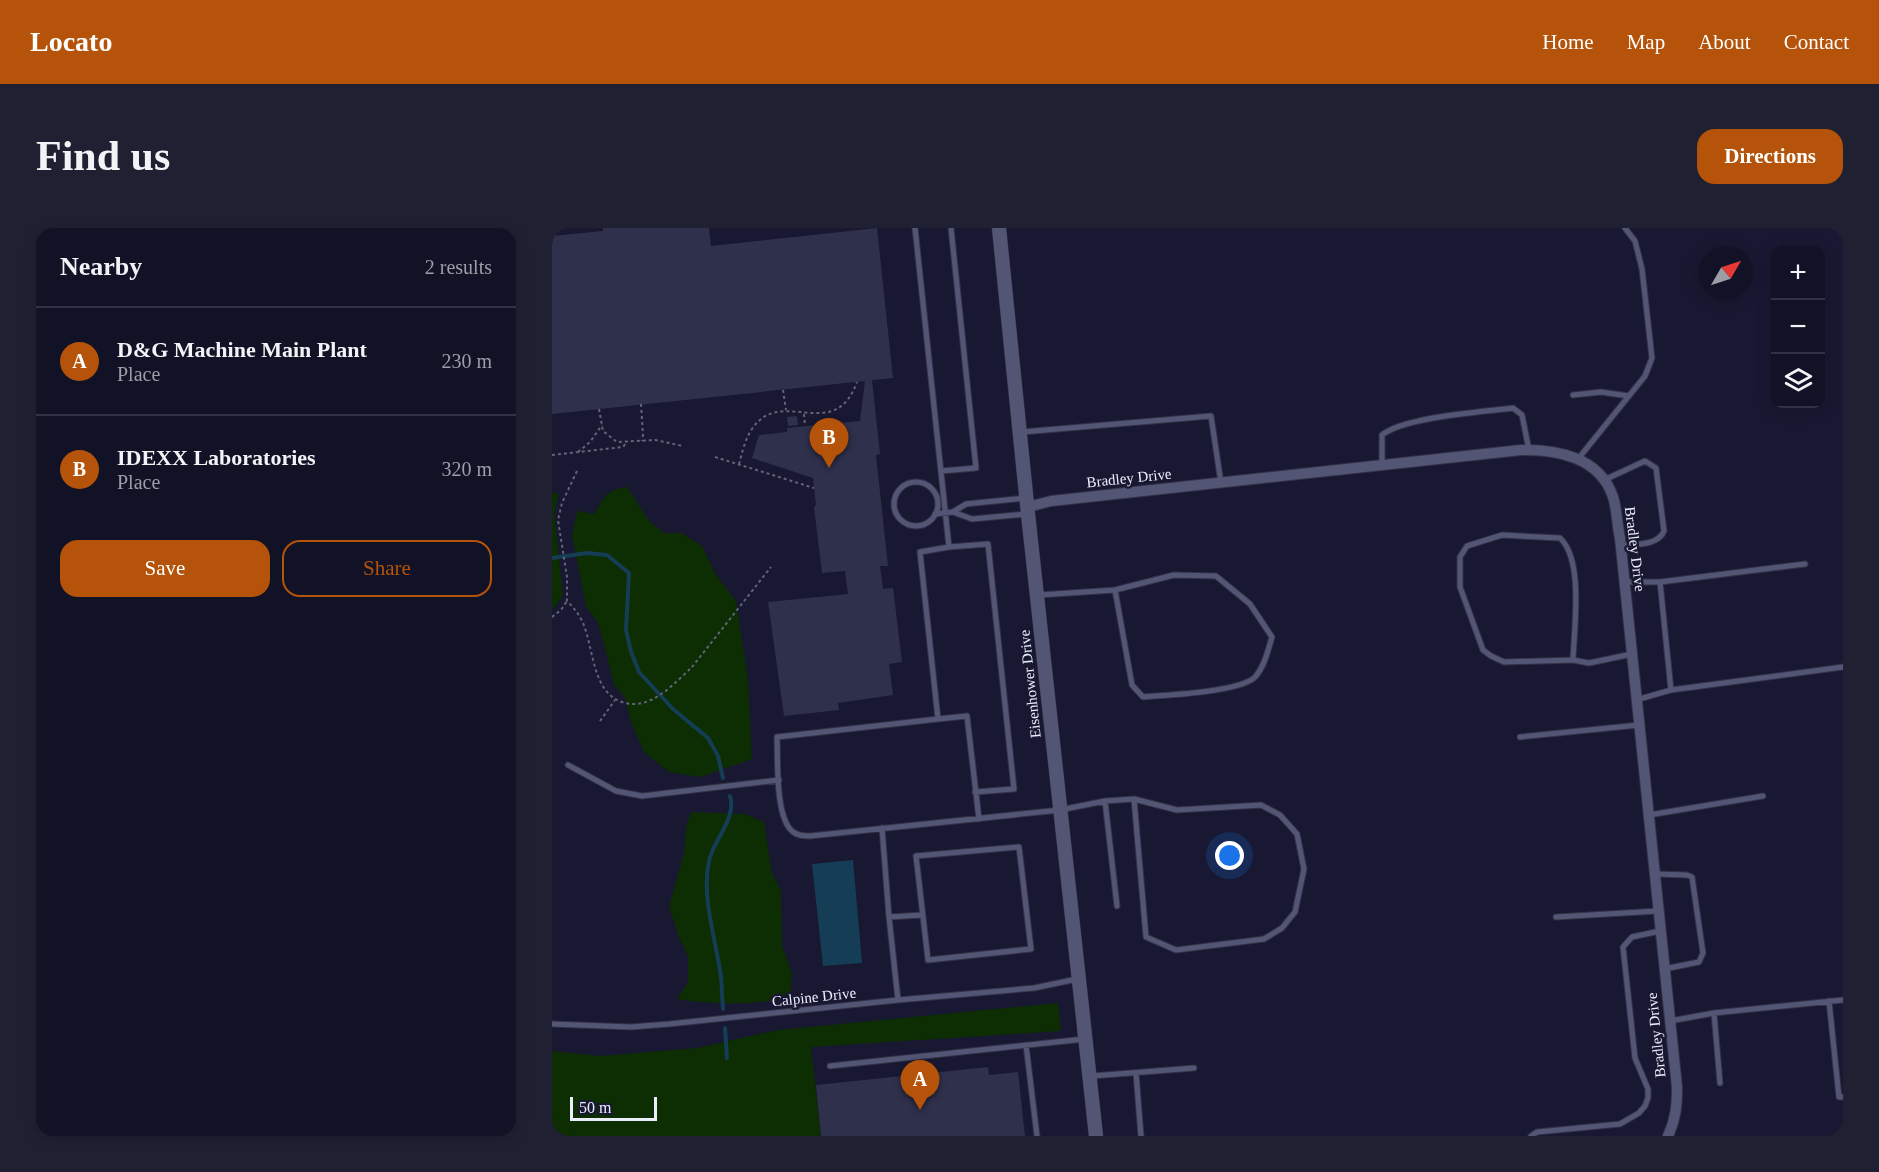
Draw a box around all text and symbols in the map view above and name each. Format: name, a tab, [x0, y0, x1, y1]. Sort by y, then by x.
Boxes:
text: Locato	[30, 26, 112, 57]
text: Home	[1542, 30, 1594, 54]
text: Map	[1627, 30, 1665, 54]
text: About	[1698, 30, 1751, 54]
text: Contact	[1784, 30, 1849, 54]
button: Directions	[1697, 129, 1843, 184]
text: Find us	[36, 133, 170, 179]
north arrow	[1699, 246, 1753, 300]
map controls	[1771, 246, 1825, 408]
button: +	[1771, 246, 1825, 300]
text: Nearby	[60, 252, 142, 281]
text: 2 results	[425, 256, 492, 278]
button: −	[1771, 300, 1825, 354]
text: D&G Machine Main Plant	[117, 337, 367, 362]
text: A	[72, 350, 87, 372]
text: 230 m	[441, 350, 492, 372]
button: layers	[1771, 354, 1825, 408]
text: Place	[117, 363, 160, 385]
pin: B	[810, 418, 848, 468]
text: IDEXX Laboratories	[117, 445, 316, 470]
text: B	[73, 458, 86, 480]
text: 320 m	[441, 458, 492, 480]
street label: Bradley Drive	[1086, 466, 1173, 490]
text: Place	[117, 471, 160, 493]
street label: Bradley Drive	[1622, 506, 1648, 593]
button: Save	[60, 540, 270, 597]
button: Share	[282, 540, 492, 597]
street label: Eisenhower Drive	[1016, 629, 1044, 739]
your location	[1215, 841, 1244, 870]
street label: Calpine Drive	[771, 985, 857, 1009]
street label: Bradley Drive	[1644, 991, 1668, 1078]
pin: A	[900, 1060, 940, 1110]
scale bar	[570, 1094, 657, 1122]
text: 50 m	[579, 1099, 611, 1116]

